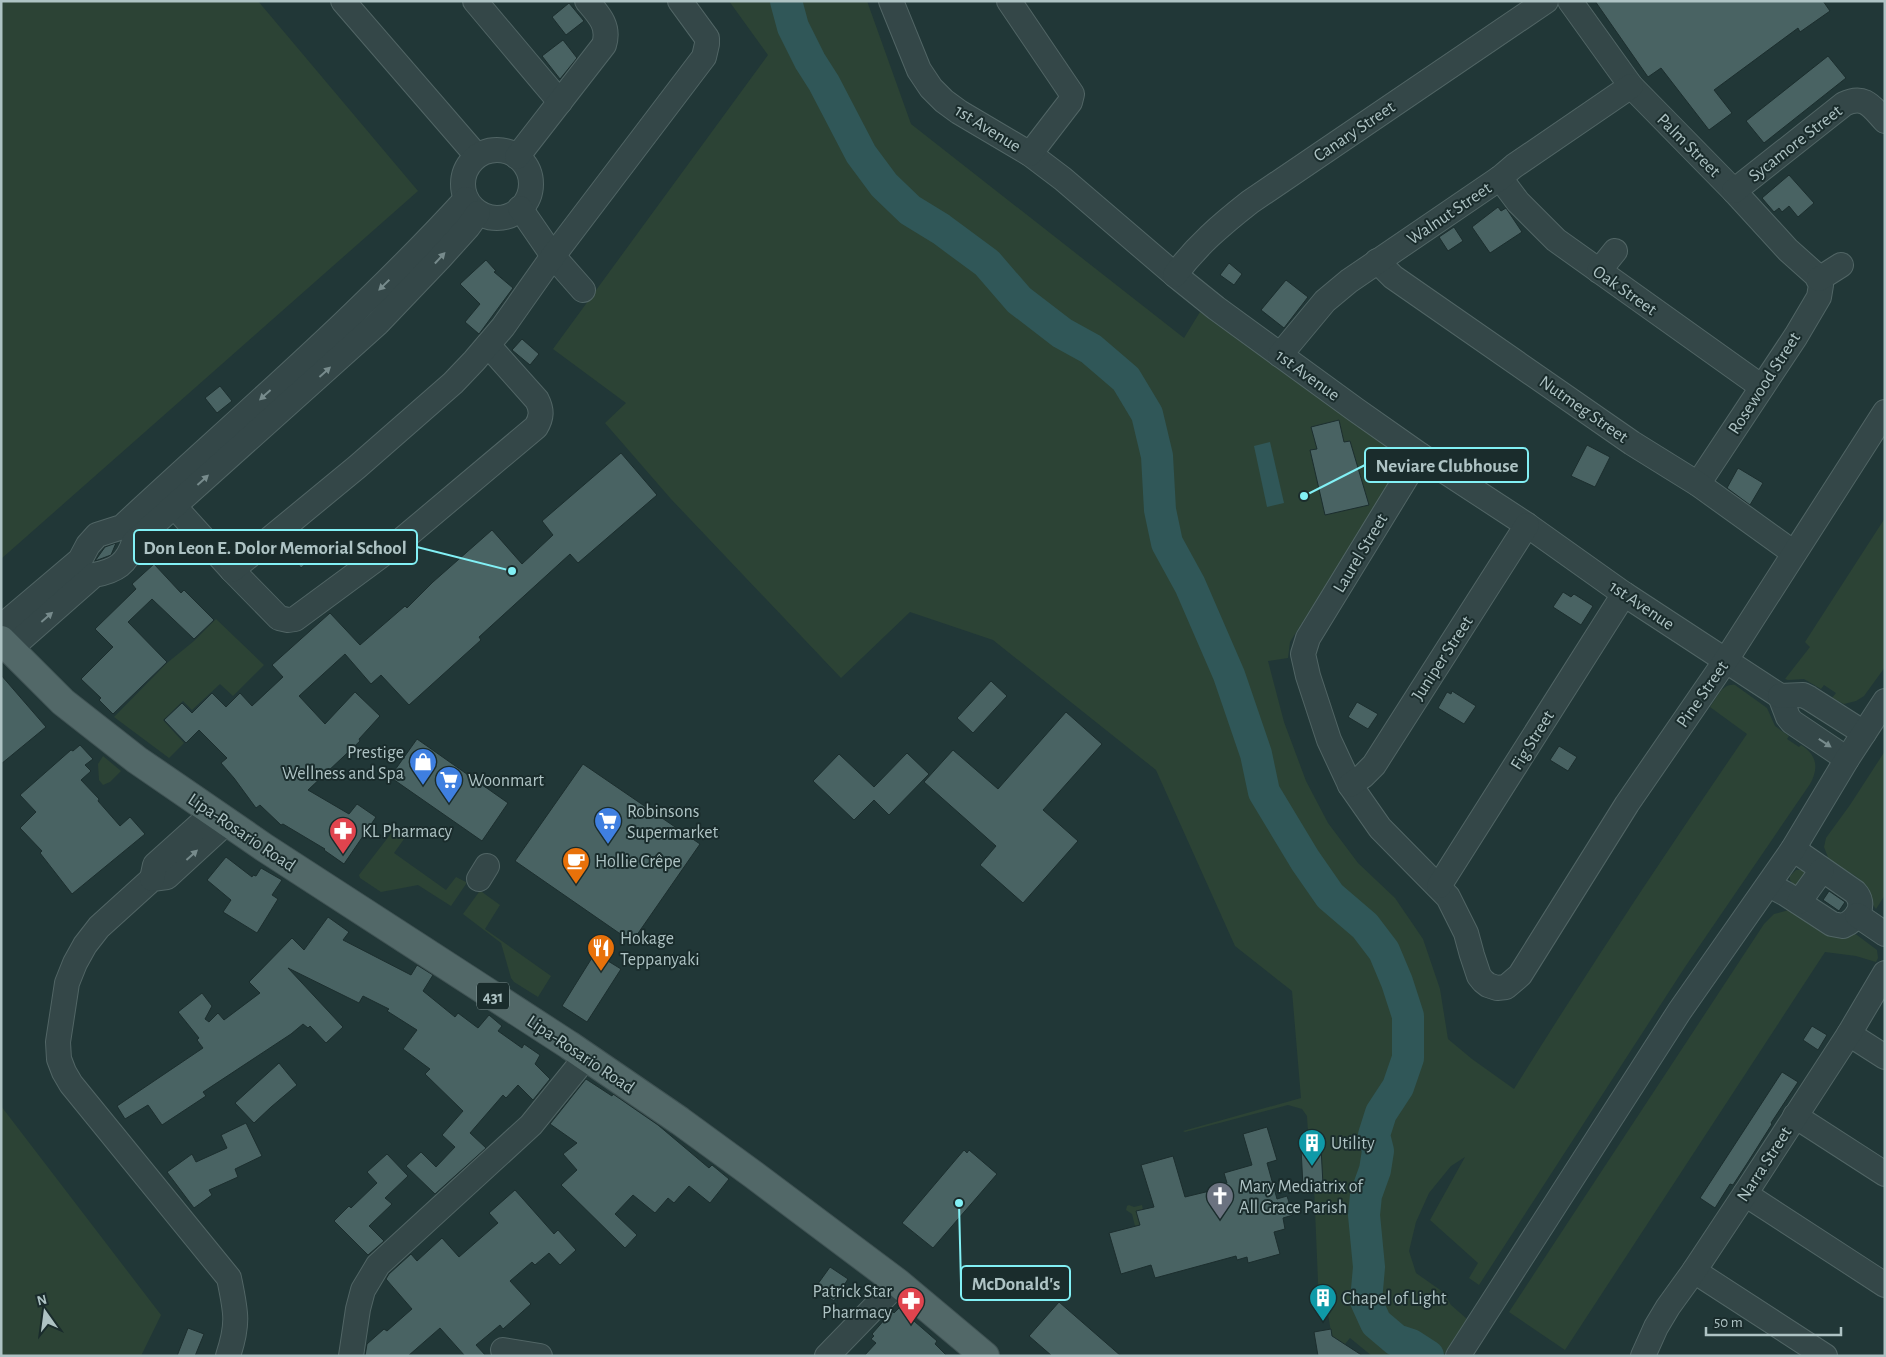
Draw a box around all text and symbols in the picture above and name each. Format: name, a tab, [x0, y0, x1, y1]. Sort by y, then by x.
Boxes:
street label: Canary Street	[1311, 98, 1399, 166]
street label: 1st Avenue	[951, 102, 1024, 156]
street label: Sycamore Street	[1746, 102, 1846, 186]
street label: Palm Street	[1653, 111, 1724, 181]
street label: Walnut Street	[1404, 179, 1495, 249]
one-way arrow	[434, 252, 446, 264]
street label: Oak Street	[1589, 262, 1660, 319]
one-way arrow	[378, 278, 390, 290]
street label: Rosewood Street	[1725, 329, 1804, 438]
street label: 1st Avenue	[1272, 347, 1343, 405]
one-way arrow	[318, 366, 330, 378]
street label: Nutmeg Street	[1536, 373, 1631, 447]
one-way arrow	[259, 390, 272, 401]
callout: Neviare Clubhouse	[1365, 448, 1528, 482]
text: Neviare Clubhouse	[1375, 457, 1519, 476]
one-way arrow	[197, 474, 209, 486]
street label: Laurel Street	[1330, 511, 1392, 596]
callout: Don Leon E. Dolor Memorial School	[134, 530, 417, 564]
text: Don Leon E. Dolor Memorial School	[143, 539, 407, 558]
street label: 1st Avenue	[1606, 578, 1677, 634]
one-way arrow	[41, 612, 53, 623]
street label: Juniper Street	[1409, 613, 1477, 704]
street label: Pine Street	[1673, 658, 1732, 731]
street label: Fig Street	[1508, 707, 1558, 773]
one-way arrow	[1818, 738, 1831, 748]
place label: Prestige Wellness and Spa	[282, 744, 404, 783]
shop icon: Prestige Wellness and Spa	[408, 747, 438, 786]
supermarket icon: Woonmart	[434, 765, 464, 804]
place label: Woonmart	[468, 772, 544, 790]
street label: Lipa-Rosario Road	[185, 790, 298, 875]
place label: Robinsons Supermarket	[627, 803, 719, 842]
supermarket icon: Robinsons Supermarket	[593, 806, 623, 845]
pharmacy icon: KL Pharmacy	[328, 816, 358, 855]
place label: KL Pharmacy	[362, 823, 453, 841]
cafe icon: Hollie Crêpe	[561, 846, 591, 885]
one-way arrow	[185, 849, 197, 861]
place label: Hollie Crêpe	[595, 853, 681, 871]
place label: Hokage Teppanyaki	[620, 930, 700, 969]
restaurant icon: Hokage Teppanyaki	[586, 933, 616, 972]
road number: 431	[477, 982, 509, 1009]
street label: Lipa-Rosario Road	[524, 1012, 637, 1097]
street label: Narra Street	[1734, 1124, 1796, 1205]
building icon: Utility	[1297, 1128, 1327, 1167]
place label: Utility	[1331, 1135, 1375, 1153]
place label: Mary Mediatrix of All Grace Parish	[1239, 1178, 1364, 1217]
church icon: Mary Mediatrix of All Grace Parish	[1205, 1181, 1235, 1220]
callout: McDonald's	[961, 1266, 1070, 1300]
text: McDonald's	[972, 1275, 1060, 1294]
place label: Patrick Star Pharmacy	[813, 1283, 892, 1322]
building icon: Chapel of Light	[1308, 1283, 1338, 1322]
pharmacy icon: Patrick Star Pharmacy	[896, 1286, 926, 1325]
north arrow	[20, 1287, 70, 1337]
place label: Chapel of Light	[1342, 1290, 1447, 1308]
text: N	[36, 1292, 49, 1308]
scale bar	[1706, 1304, 1841, 1336]
text: 50 m	[1714, 1315, 1743, 1330]

